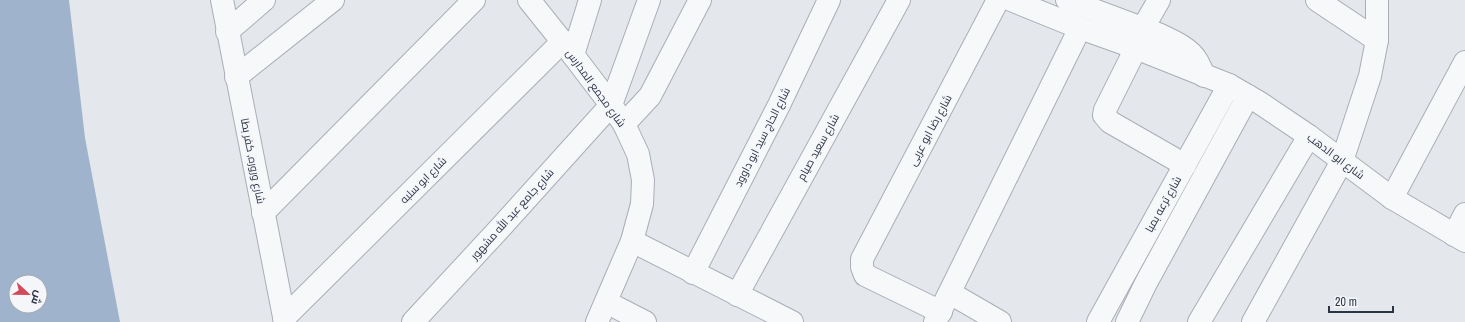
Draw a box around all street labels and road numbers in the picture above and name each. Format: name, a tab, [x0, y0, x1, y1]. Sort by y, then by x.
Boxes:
street label: شارع مجمع المدارس	[562, 46, 629, 130]
street label: شارع الحاج سيد ابو داوود	[731, 85, 794, 189]
street label: شارع رضا ابو عربى	[905, 92, 956, 169]
street label: شارع سعيد صيام	[794, 111, 843, 183]
street label: شارع وروره, كفر بطا	[237, 117, 268, 205]
street label: شارع ابو الدهب	[1304, 130, 1367, 183]
street label: شارع ابو سلبه	[397, 154, 450, 207]
street label: شارع جامع عبد الله مشهور	[466, 165, 557, 264]
street label: شارع ترعه بمبا	[1142, 173, 1185, 235]

